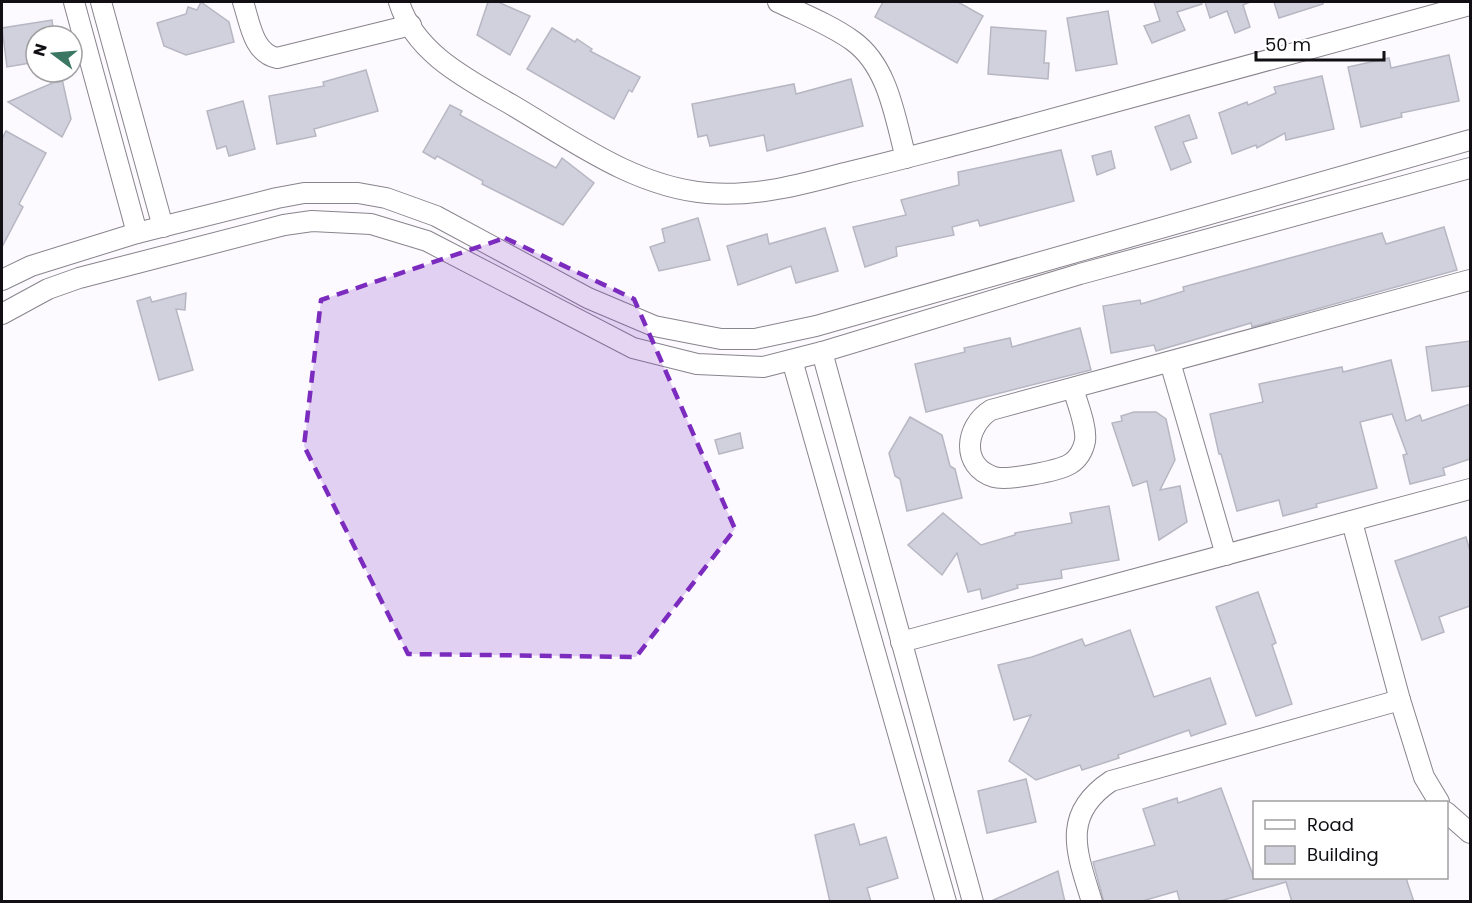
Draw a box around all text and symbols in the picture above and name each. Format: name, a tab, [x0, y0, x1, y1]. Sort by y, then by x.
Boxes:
north arrow	[24, 24, 84, 84]
scale bar	[1256, 24, 1384, 62]
text: 50 m	[1265, 32, 1311, 57]
text: N	[27, 41, 53, 59]
legend	[1253, 801, 1448, 879]
text: Road	[1307, 812, 1354, 837]
text: Building	[1307, 842, 1379, 867]

